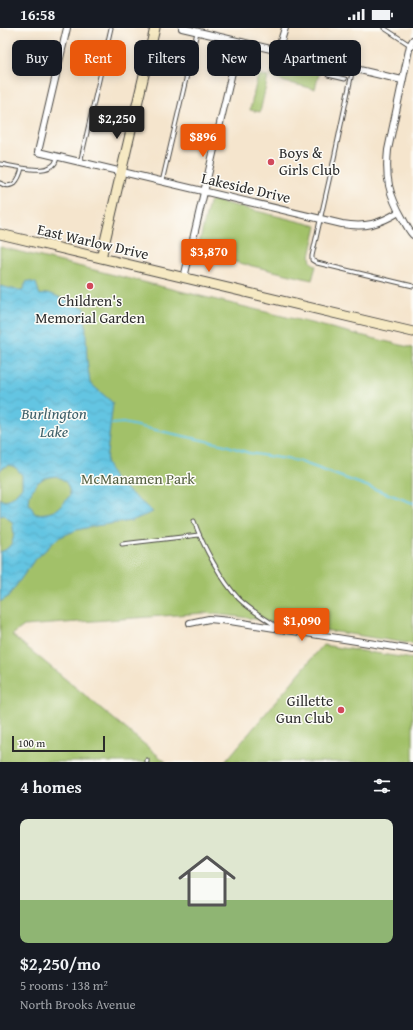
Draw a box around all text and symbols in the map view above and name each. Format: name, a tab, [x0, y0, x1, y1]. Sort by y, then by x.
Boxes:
text: 16:58	[20, 4, 55, 25]
chip: Buy	[12, 40, 62, 76]
chip: Rent	[70, 40, 126, 76]
chip: Filters	[134, 40, 199, 76]
chip: New	[207, 40, 261, 76]
chip: Apartment	[269, 40, 361, 76]
pin: $2,250	[84, 106, 150, 140]
text: $2,250	[98, 109, 136, 128]
pin: $896	[179, 124, 227, 158]
text: $896	[190, 127, 216, 146]
place label: Boys & Girls Club	[279, 142, 340, 180]
marker: Boys & Girls Club	[266, 157, 276, 167]
street label: Lakeside Drive	[199, 167, 293, 208]
street label: East Warlow Drive	[35, 218, 151, 265]
pin: $3,870	[176, 239, 242, 273]
text: $3,870	[190, 242, 228, 261]
marker: Children's Memorial Garden	[85, 281, 95, 291]
place label: Children's Memorial Garden	[35, 290, 145, 328]
water label: Burlington Lake	[20, 401, 87, 443]
park label: McManamen Park	[81, 468, 195, 489]
pin: $1,090	[269, 608, 335, 642]
text: $1,090	[283, 611, 321, 630]
place label: Gillette Gun Club	[276, 690, 333, 728]
marker: Gillette Gun Club	[336, 705, 346, 715]
scale bar	[12, 734, 105, 753]
text: 100 m	[18, 735, 45, 751]
text: 4 homes	[20, 774, 82, 799]
icon: filters	[371, 775, 393, 797]
icon: home	[171, 845, 243, 917]
text: $2,250/mo	[20, 951, 101, 976]
text: 5 rooms · 138 m²	[20, 976, 108, 995]
text: North Brooks Avenue	[20, 995, 136, 1014]

